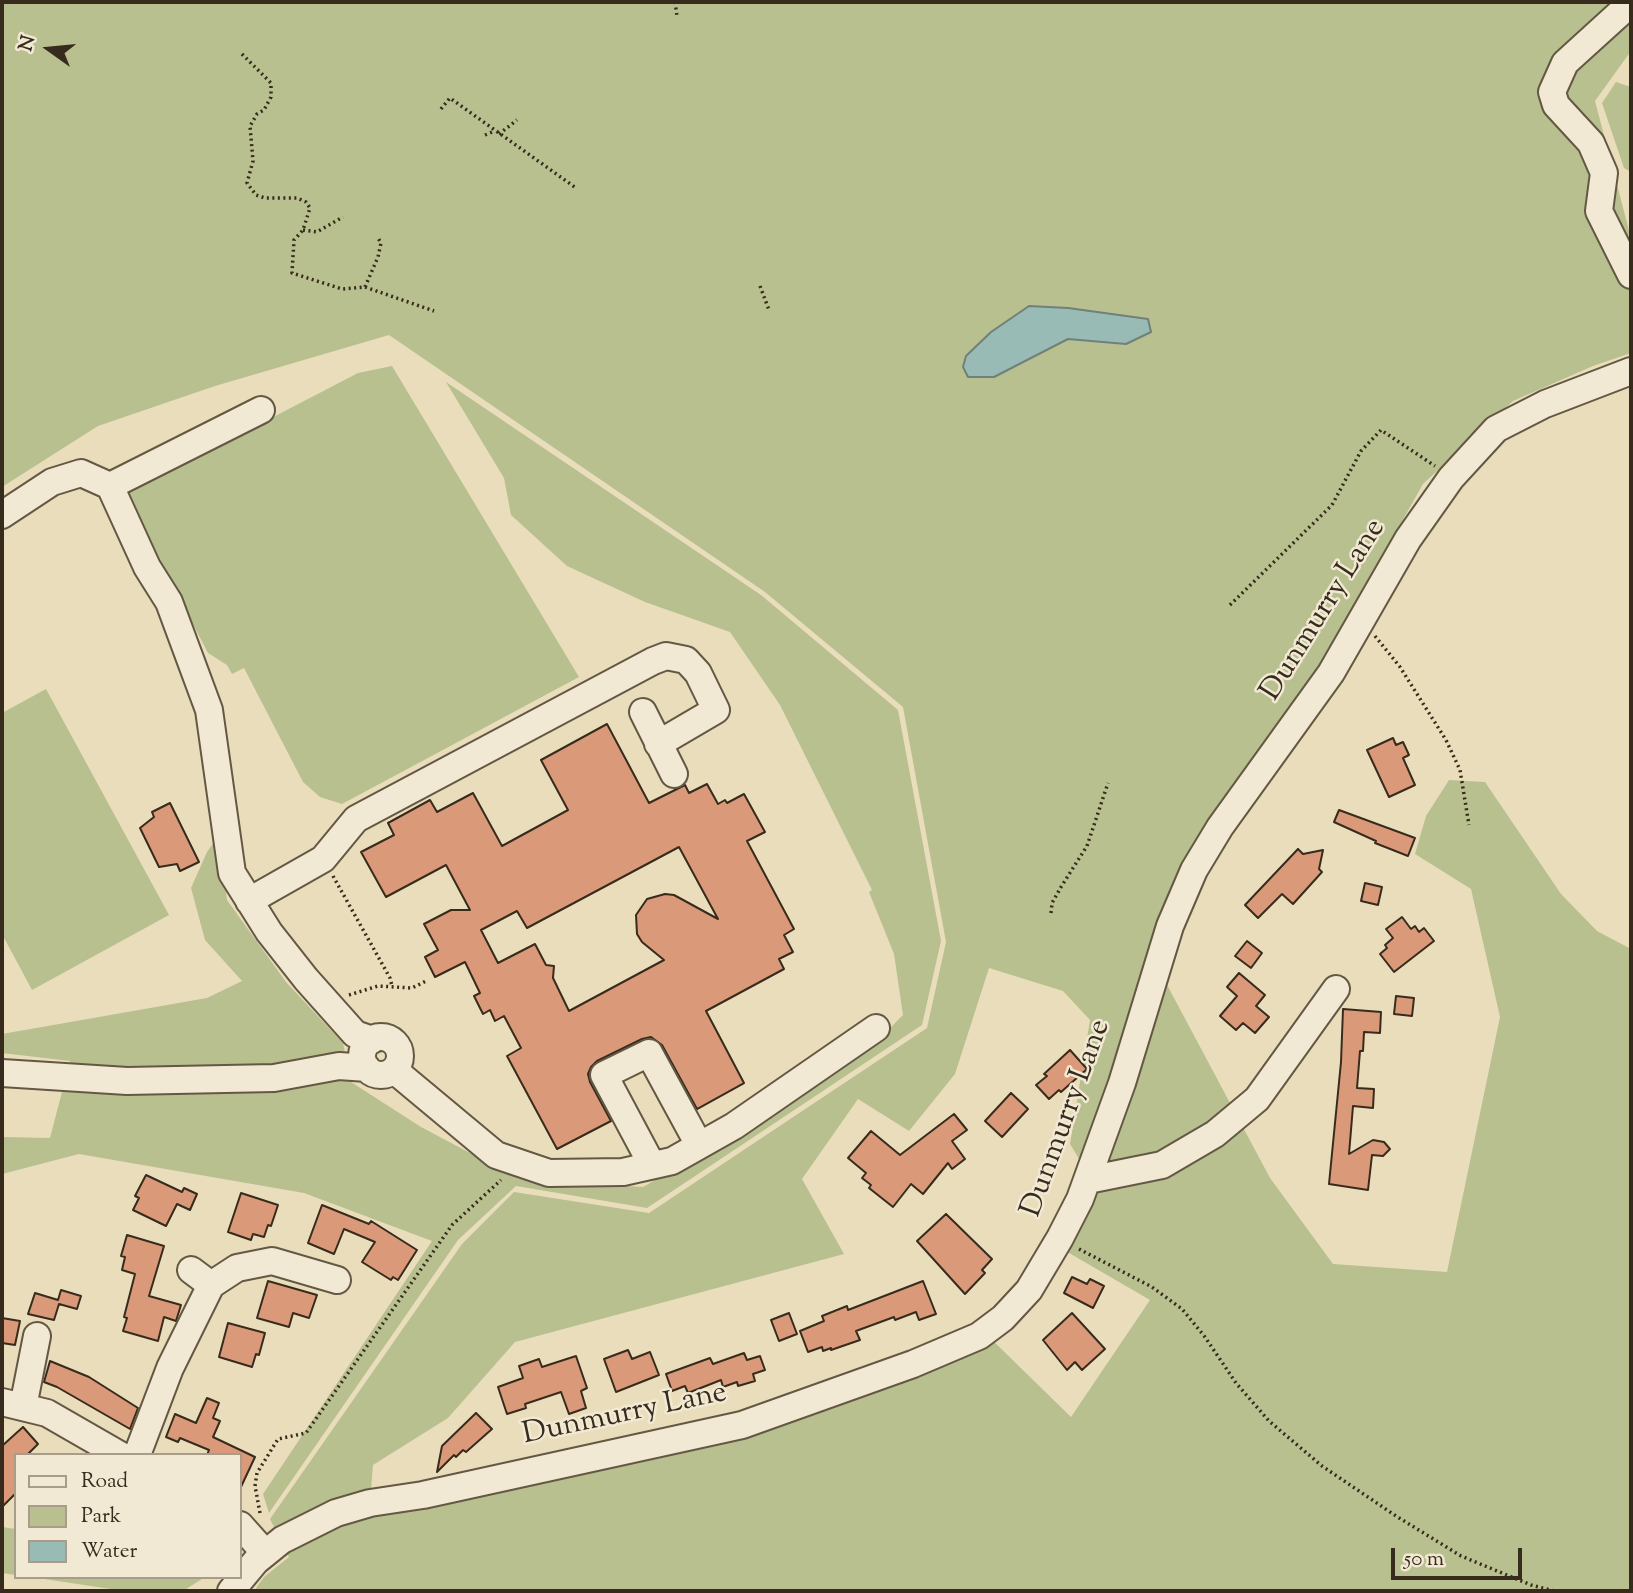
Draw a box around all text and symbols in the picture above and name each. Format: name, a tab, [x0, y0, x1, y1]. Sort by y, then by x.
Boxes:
north arrow	[14, 14, 84, 84]
text: N	[13, 33, 43, 54]
street label: Dunmurry Lane	[1255, 513, 1395, 709]
street label: Dunmurry Lane	[1016, 1015, 1120, 1223]
street label: Dunmurry Lane	[520, 1377, 730, 1455]
legend	[14, 1453, 242, 1579]
text: Road	[81, 1467, 128, 1497]
text: Park	[81, 1502, 121, 1532]
scale bar	[1395, 1534, 1526, 1578]
text: Water	[81, 1537, 137, 1567]
text: 50 m	[1404, 1545, 1444, 1575]

